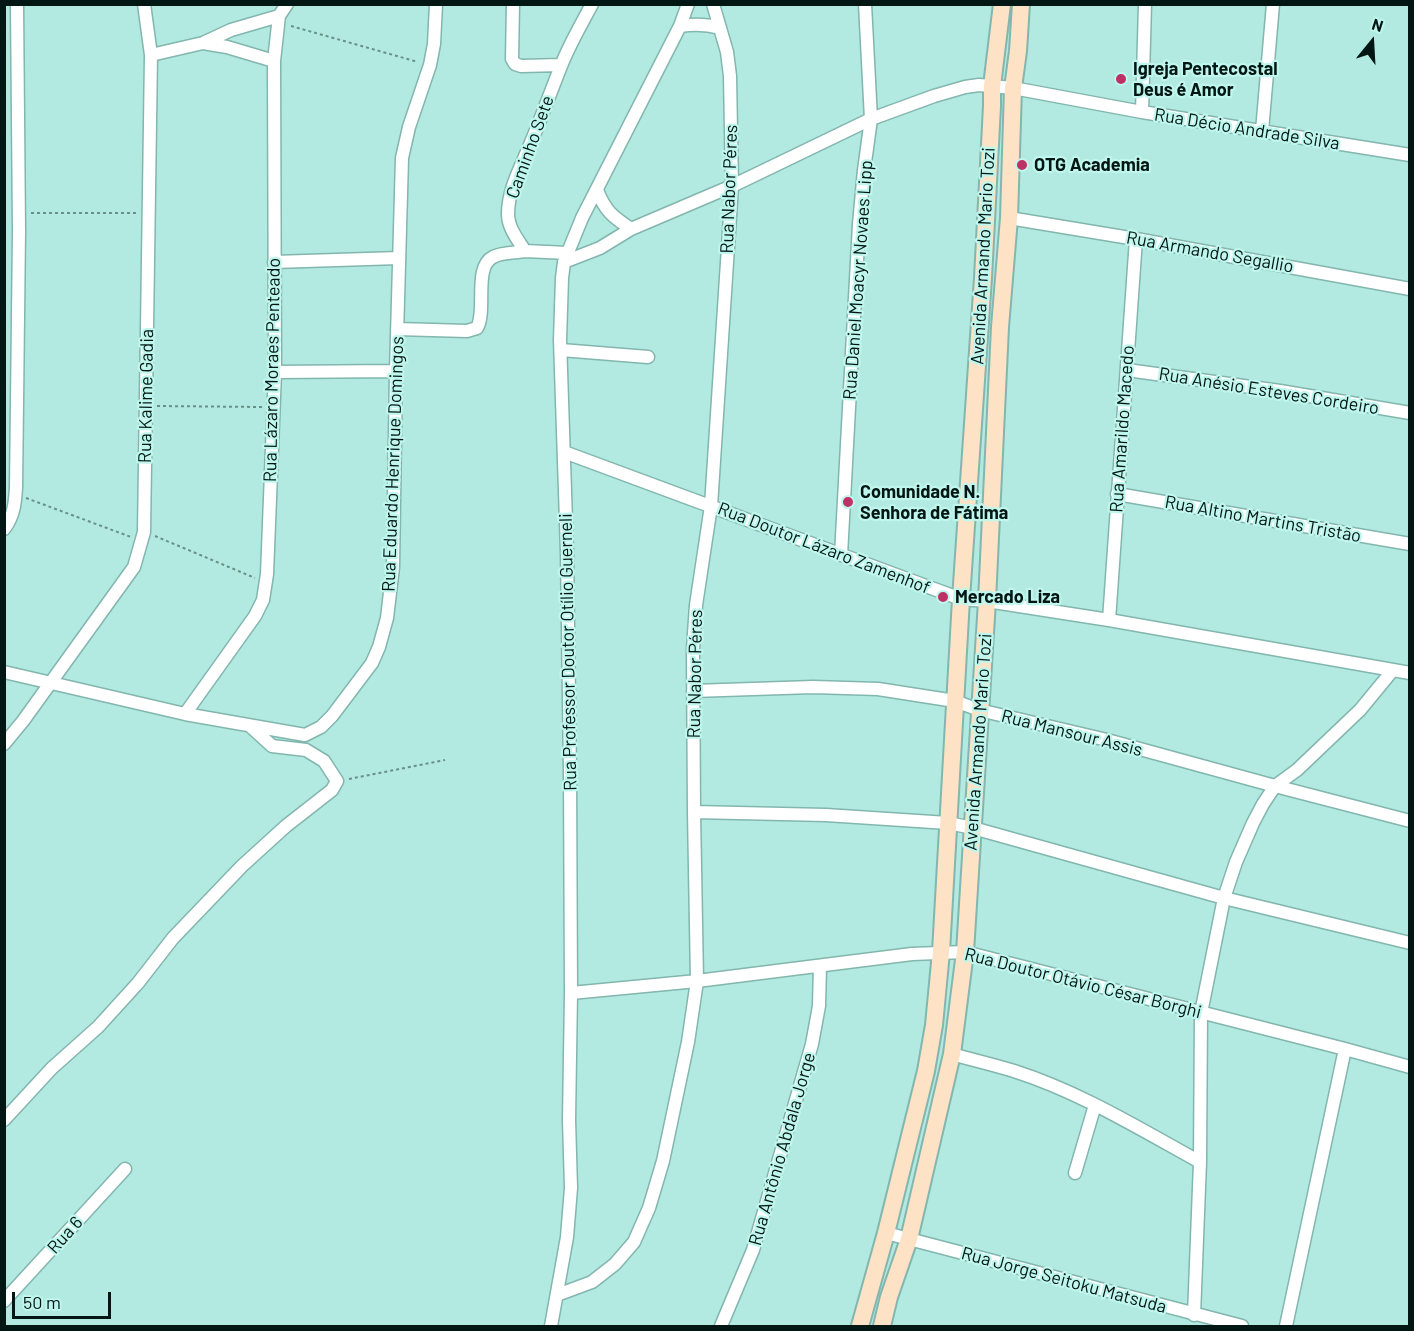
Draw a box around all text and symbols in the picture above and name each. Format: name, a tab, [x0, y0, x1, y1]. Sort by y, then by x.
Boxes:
north arrow	[1342, 12, 1402, 72]
text: N	[1370, 14, 1386, 35]
place label: Igreja Pentecostal Deus é Amor	[1133, 58, 1278, 100]
marker: Igreja Pentecostal Deus é Amor	[1114, 72, 1128, 86]
street label: Caminho Sete	[501, 93, 559, 201]
street label: Rua Décio Andrade Silva	[1153, 104, 1341, 154]
street label: Rua Nabor Péres	[716, 124, 742, 254]
street label: Avenida Armando Mario Tozi	[967, 147, 999, 365]
place label: OTG Academia	[1034, 154, 1150, 176]
marker: OTG Academia	[1015, 158, 1029, 172]
street label: Rua Daniel Moacyr Novaes Lipp	[839, 159, 877, 401]
street label: Rua Armando Segallio	[1125, 227, 1295, 277]
street label: Rua Lázaro Moraes Penteado	[259, 258, 285, 482]
street label: Rua Kalime Gadia	[134, 329, 158, 463]
street label: Rua Eduardo Henrique Domingos	[378, 336, 408, 592]
street label: Rua Amarildo Macedo	[1105, 345, 1139, 513]
street label: Rua Anésio Esteves Cordeiro	[1157, 363, 1381, 419]
place label: Comunidade N. Senhora de Fátima	[860, 481, 1008, 524]
street label: Rua Altino Martins Tristão	[1163, 491, 1363, 547]
marker: Comunidade N. Senhora de Fátima	[841, 495, 855, 509]
street label: Rua Doutor Lázaro Zamenhof	[715, 497, 933, 599]
street label: Rua Professor Doutor Otílio Guerneli	[555, 513, 581, 791]
place label: Mercado Liza	[955, 586, 1060, 608]
marker: Mercado Liza	[936, 590, 950, 604]
street label: Rua Nabor Péres	[683, 609, 707, 739]
street label: Avenida Armando Mario Tozi	[960, 633, 996, 851]
street label: Rua Mansour Assis	[999, 705, 1145, 761]
street label: Rua Doutor Otávio César Borghi	[962, 943, 1204, 1023]
street label: Rua Antônio Abdala Jorge	[744, 1050, 820, 1248]
street label: Rua 6	[43, 1212, 87, 1258]
street label: Rua Jorge Seitoku Matsuda	[959, 1242, 1169, 1318]
scale bar	[15, 1280, 114, 1318]
text: 50 m	[23, 1291, 61, 1313]

